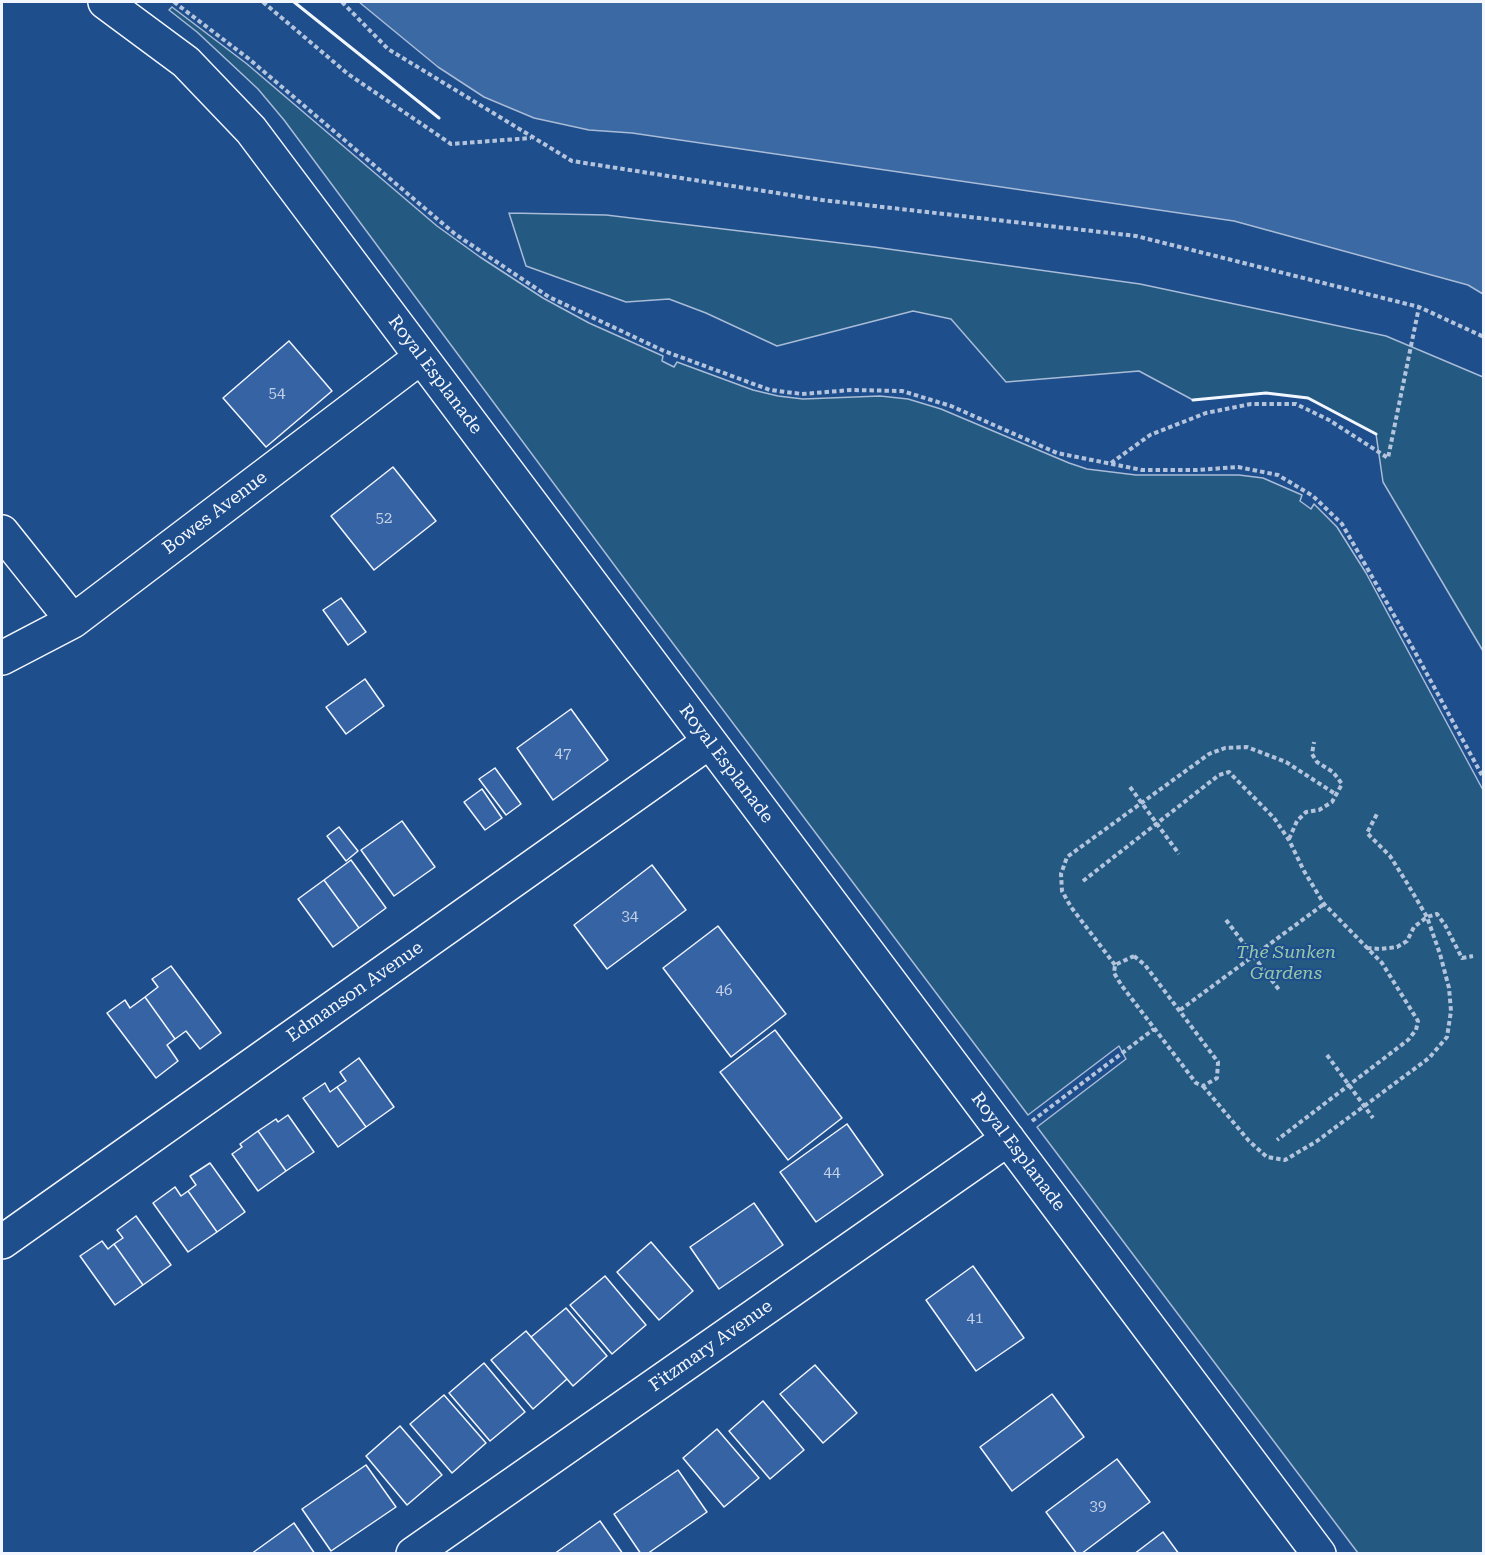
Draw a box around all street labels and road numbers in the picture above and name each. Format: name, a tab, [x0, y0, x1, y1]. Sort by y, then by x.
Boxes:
street label: Royal Esplanade	[383, 311, 487, 439]
street label: Bowes Avenue	[159, 467, 271, 559]
street label: Royal Esplanade	[674, 700, 778, 828]
street label: Edmanson Avenue	[283, 937, 427, 1047]
street label: Royal Esplanade	[966, 1088, 1070, 1216]
street label: Fitzmary Avenue	[645, 1295, 777, 1397]

